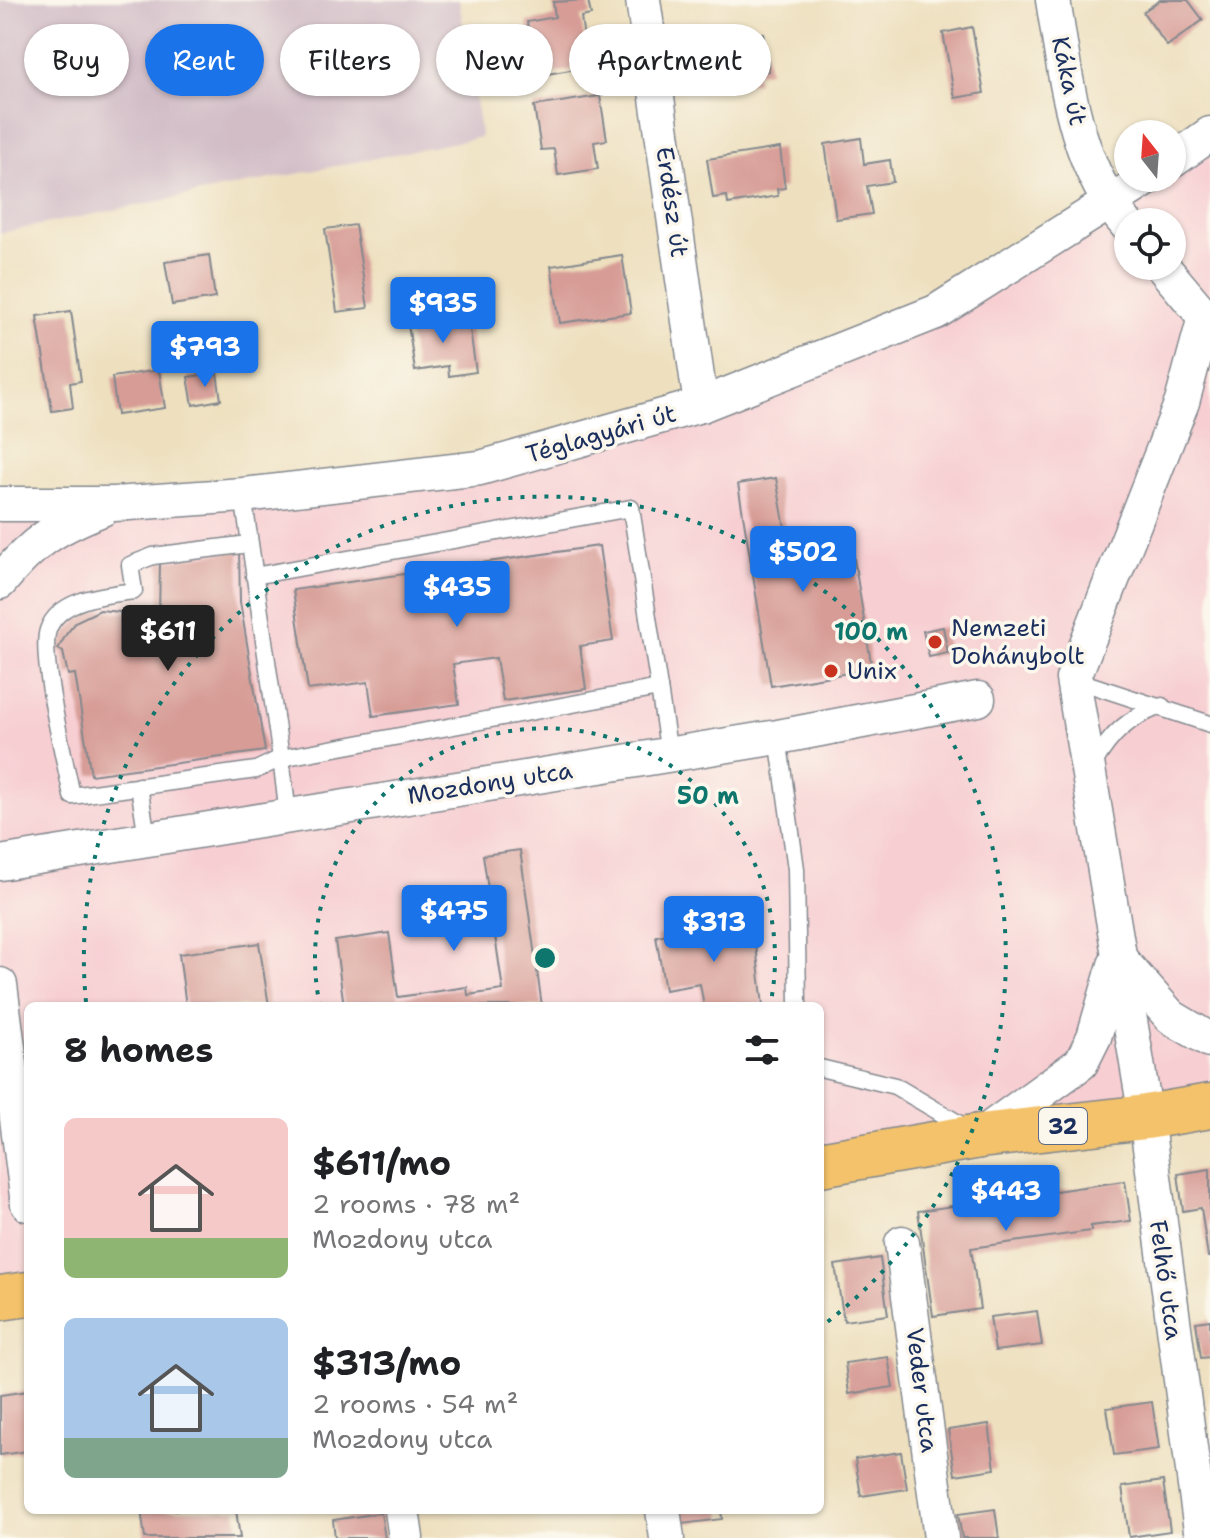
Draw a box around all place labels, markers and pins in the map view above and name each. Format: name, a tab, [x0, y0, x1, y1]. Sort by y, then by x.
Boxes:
pin: $935	[396, 277, 490, 345]
pin: $793	[158, 321, 252, 389]
pin: $502	[756, 526, 850, 594]
pin: $435	[410, 561, 504, 629]
pin: $611	[121, 605, 215, 673]
place label: Nemzeti Dohánybolt	[951, 612, 1085, 672]
marker: Nemzeti Dohánybolt	[926, 633, 944, 651]
place label: Unix	[847, 655, 897, 687]
marker: Unix	[822, 662, 840, 680]
pin: $475	[407, 885, 501, 953]
pin: $313	[667, 896, 761, 964]
centre of rings	[531, 944, 559, 972]
pin: $443	[959, 1165, 1053, 1233]

